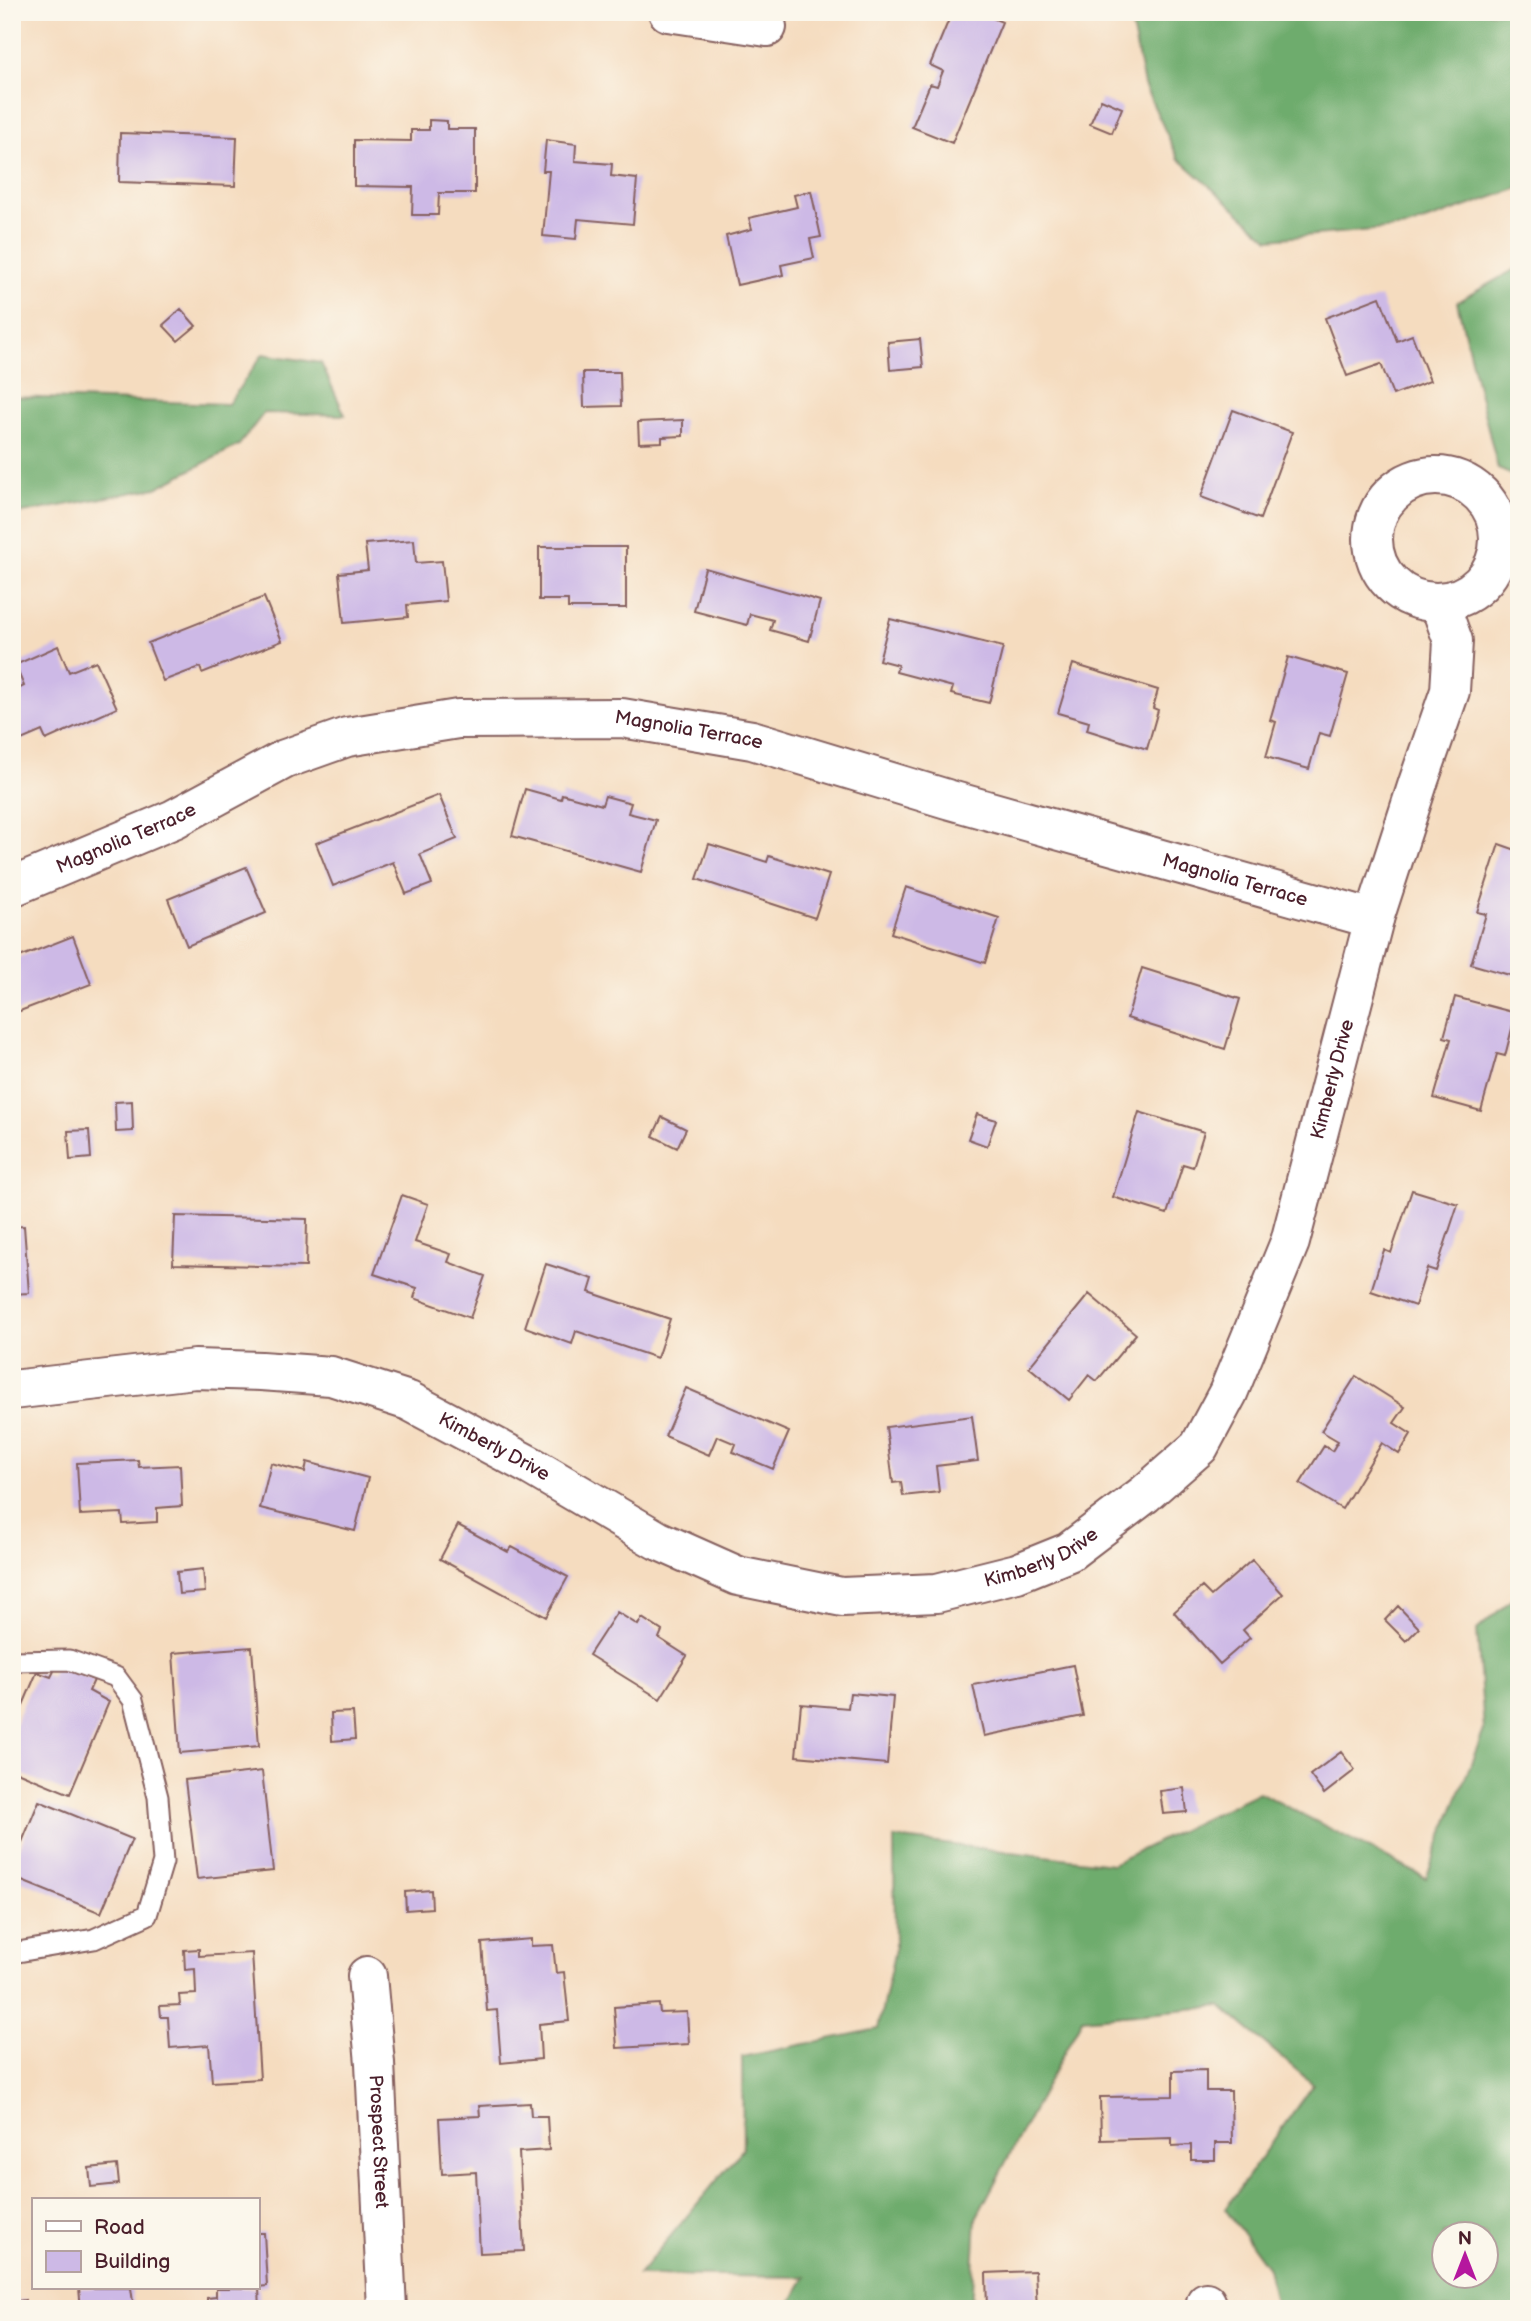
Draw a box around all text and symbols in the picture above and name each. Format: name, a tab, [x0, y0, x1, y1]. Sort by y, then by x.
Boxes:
street label: Magnolia Terrace	[613, 705, 766, 754]
street label: Magnolia Terrace	[53, 798, 200, 879]
street label: Magnolia Terrace	[1160, 849, 1310, 911]
street label: Kimberly Drive	[1306, 1017, 1359, 1142]
street label: Kimberly Drive	[435, 1407, 554, 1486]
street label: Kimberly Drive	[982, 1523, 1103, 1592]
street label: Prospect Street	[364, 2074, 394, 2209]
legend	[32, 2198, 259, 2290]
text: Road	[94, 2215, 145, 2240]
north arrow	[1430, 2220, 1500, 2290]
text: N	[1458, 2228, 1472, 2251]
text: Building	[94, 2249, 170, 2274]

